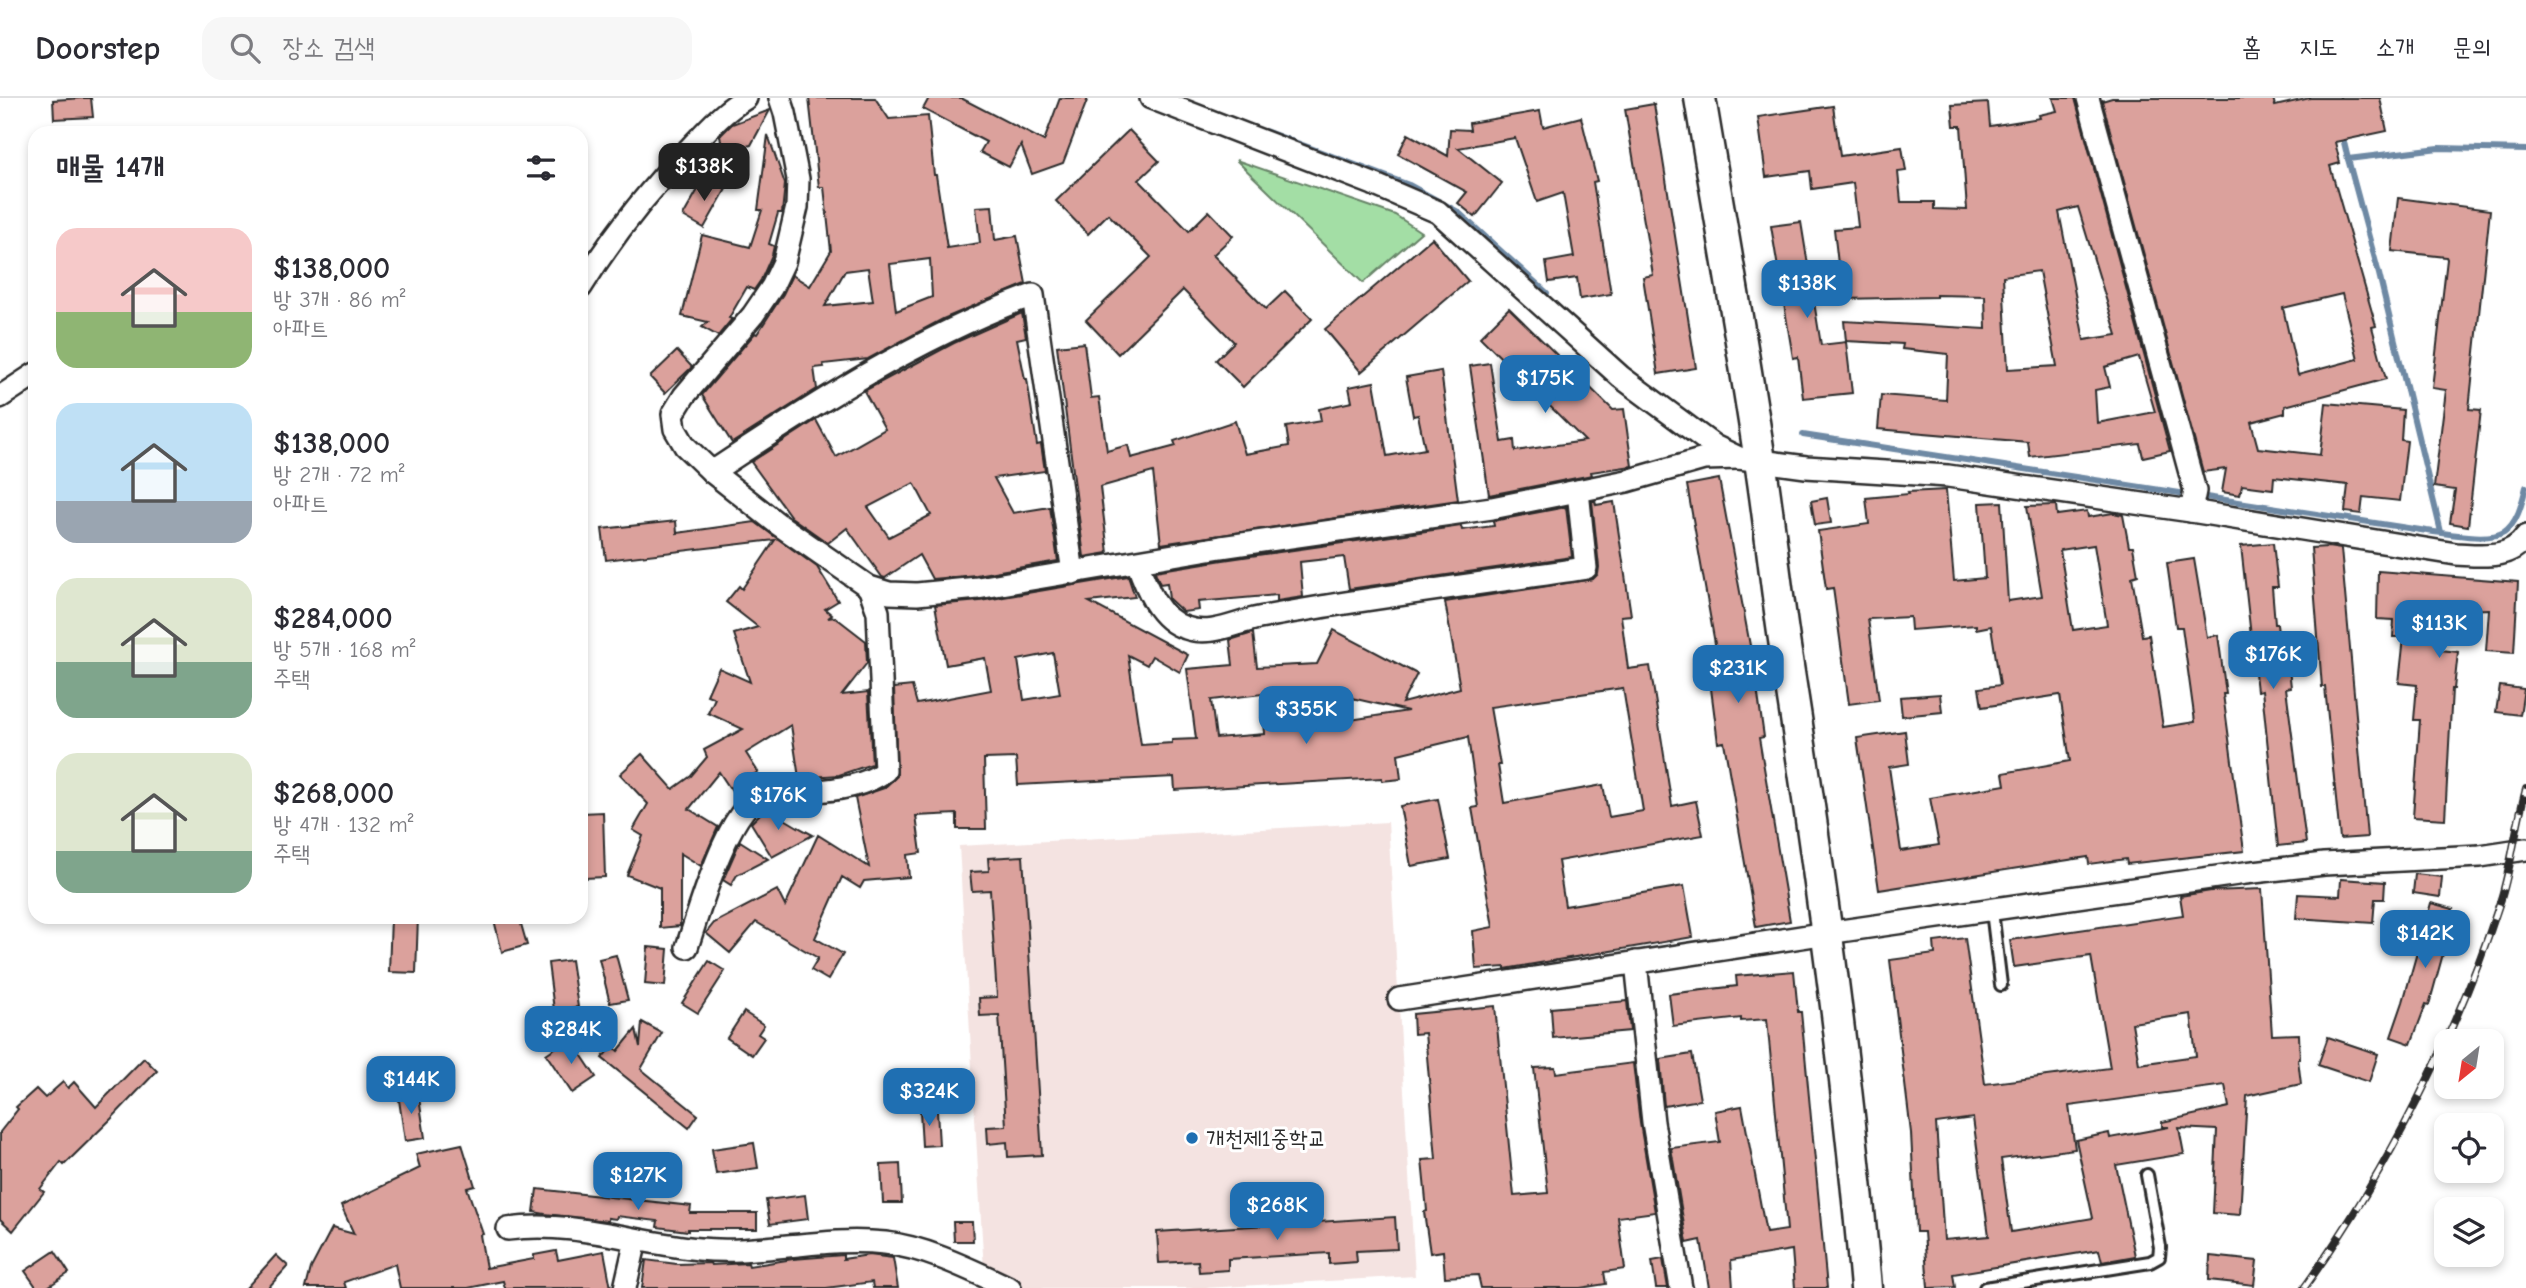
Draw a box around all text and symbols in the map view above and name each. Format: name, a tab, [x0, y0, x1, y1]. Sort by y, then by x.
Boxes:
search box	[202, 17, 692, 80]
text: Doorstep	[35, 29, 160, 67]
icon: search	[226, 29, 264, 67]
text: 장소 검색	[282, 33, 375, 63]
text: 홈	[2242, 33, 2261, 61]
text: 지도	[2299, 33, 2338, 61]
text: 소개	[2376, 33, 2414, 61]
text: 문의	[2452, 33, 2491, 61]
pin: $138K	[655, 144, 753, 203]
icon: filters	[522, 149, 560, 187]
text: 매물 14개	[56, 150, 165, 185]
text: $138K	[675, 152, 733, 179]
text: $138,000	[273, 251, 390, 286]
icon: home	[112, 256, 196, 340]
pin: $138K	[1758, 260, 1856, 320]
text: $138K	[1778, 269, 1836, 296]
text: 방 3개 · 86 m²	[273, 286, 406, 313]
text: 아파트	[273, 315, 329, 342]
pin: $175K	[1496, 356, 1594, 415]
text: $175K	[1516, 364, 1574, 391]
text: $138,000	[273, 426, 390, 461]
icon: home	[112, 431, 196, 515]
text: 방 2개 · 72 m²	[273, 461, 404, 488]
text: 아파트	[273, 490, 329, 517]
text: $284,000	[273, 601, 393, 636]
pin: $113K	[2390, 601, 2488, 660]
icon: home	[112, 606, 196, 690]
text: $113K	[2411, 609, 2467, 636]
pin: $176K	[2224, 632, 2322, 691]
text: 방 5개 · 168 m²	[273, 636, 415, 663]
text: $176K	[2244, 640, 2302, 667]
pin: $231K	[1689, 646, 1787, 705]
text: $231K	[1709, 654, 1767, 681]
text: 주택	[273, 665, 310, 692]
pin: $355K	[1257, 686, 1355, 746]
text: $355K	[1275, 695, 1337, 722]
pin: $176K	[729, 772, 827, 832]
text: $268,000	[273, 776, 394, 811]
icon: home	[112, 781, 196, 865]
text: $176K	[749, 781, 807, 808]
text: 방 4개 · 132 m²	[273, 811, 413, 838]
text: 주택	[273, 840, 310, 867]
pin: $142K	[2376, 910, 2474, 970]
text: $142K	[2396, 919, 2454, 946]
pin: $284K	[522, 1006, 620, 1066]
text: $284K	[541, 1015, 601, 1042]
north arrow	[2434, 1029, 2504, 1099]
map controls	[2434, 1029, 2504, 1267]
pin: $144K	[362, 1056, 460, 1116]
text: $144K	[382, 1065, 440, 1092]
pin: $324K	[880, 1068, 978, 1128]
text: $324K	[899, 1077, 959, 1104]
button: locate	[2434, 1113, 2504, 1183]
place label: 개천제1중학교	[1206, 1125, 1326, 1152]
marker: 개천제1중학교	[1184, 1130, 1200, 1146]
pin: $127K	[589, 1152, 687, 1212]
text: $127K	[609, 1161, 667, 1188]
pin: $268K	[1228, 1182, 1326, 1242]
text: $268K	[1246, 1191, 1308, 1218]
button: layers	[2434, 1197, 2504, 1267]

